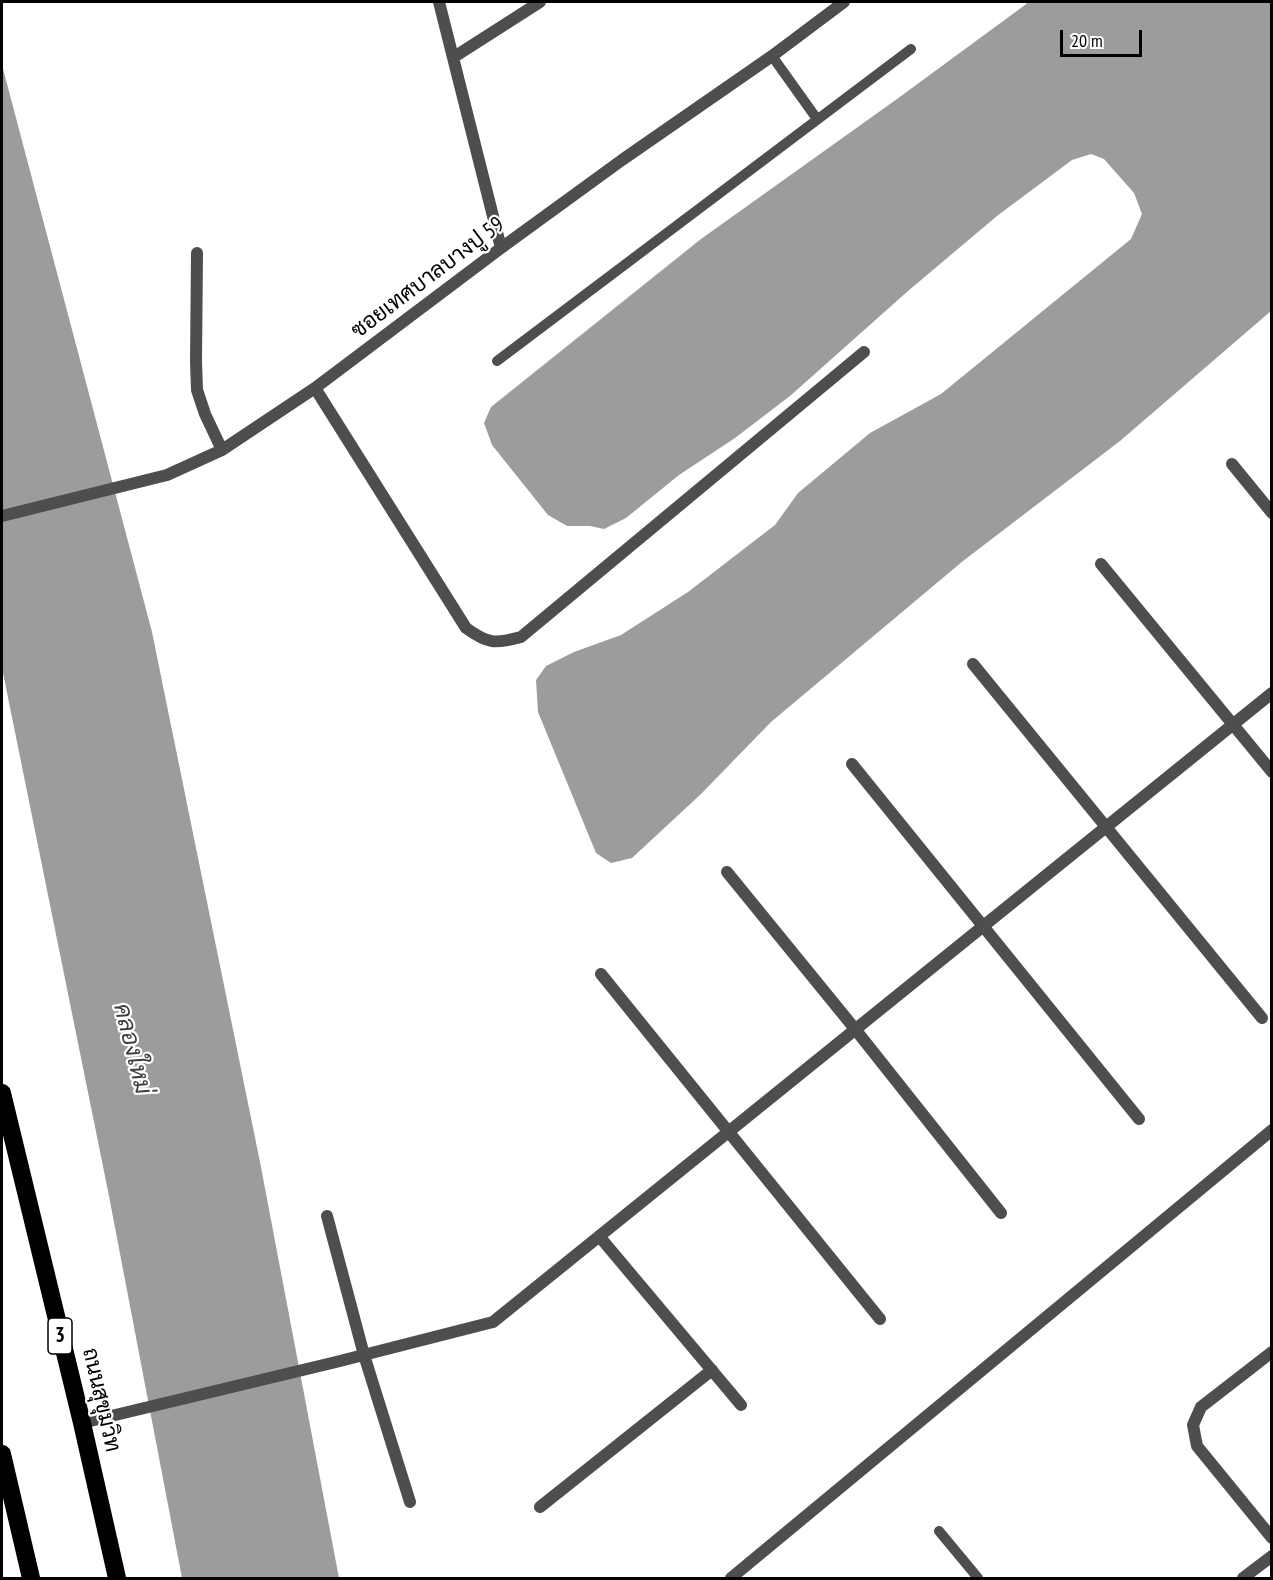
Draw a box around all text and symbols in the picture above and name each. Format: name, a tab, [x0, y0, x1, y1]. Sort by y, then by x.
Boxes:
scale bar	[1063, 18, 1146, 56]
text: 20 m	[1071, 29, 1103, 52]
street label: ซอยเทศบาลบางปู 59	[346, 212, 510, 344]
water label: คลองใหม่	[107, 1001, 157, 1097]
road number: 3	[48, 1318, 72, 1354]
street label: ถนนสุขุมวิท	[76, 1345, 126, 1455]

